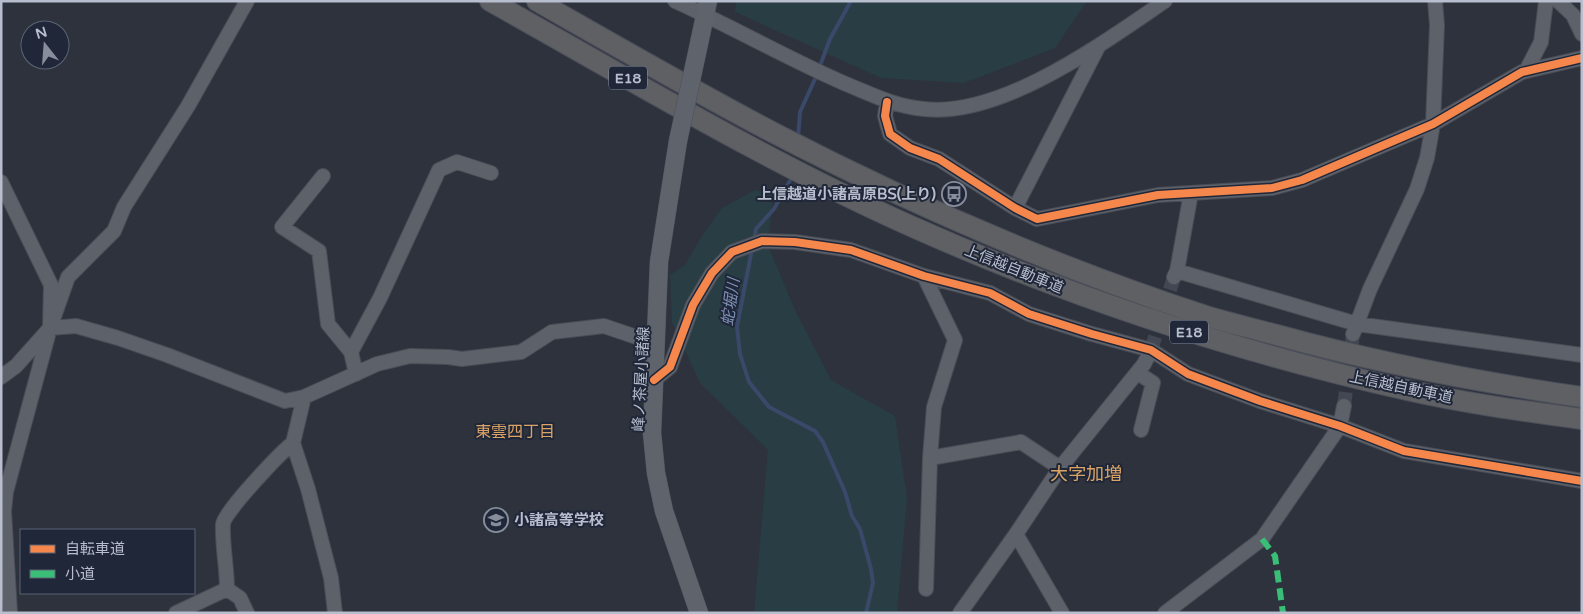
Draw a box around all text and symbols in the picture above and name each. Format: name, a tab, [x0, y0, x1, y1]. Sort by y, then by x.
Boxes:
north arrow	[20, 20, 70, 70]
text: N	[33, 23, 49, 43]
road number: E18	[609, 66, 647, 90]
bus stop icon: 上信越道小諸高原BS(上り)	[941, 181, 967, 207]
place label: 上信越道小諸高原BS(上り)	[757, 185, 936, 203]
street label: 上信越自動車道	[962, 241, 1066, 297]
water label: 蛇堀川	[718, 275, 745, 327]
road number: E18	[1170, 321, 1208, 344]
street label: 峰ノ茶屋小諸線	[629, 326, 653, 432]
street label: 上信越自動車道	[1348, 367, 1454, 407]
district label: 東雲四丁目	[475, 422, 555, 442]
district label: 大字加増	[1050, 463, 1122, 485]
school or university icon: 小諸高等学校	[483, 507, 509, 533]
place label: 小諸高等学校	[514, 511, 604, 529]
legend	[20, 529, 195, 594]
text: 自転車道	[65, 540, 125, 558]
text: 小道	[65, 565, 95, 583]

